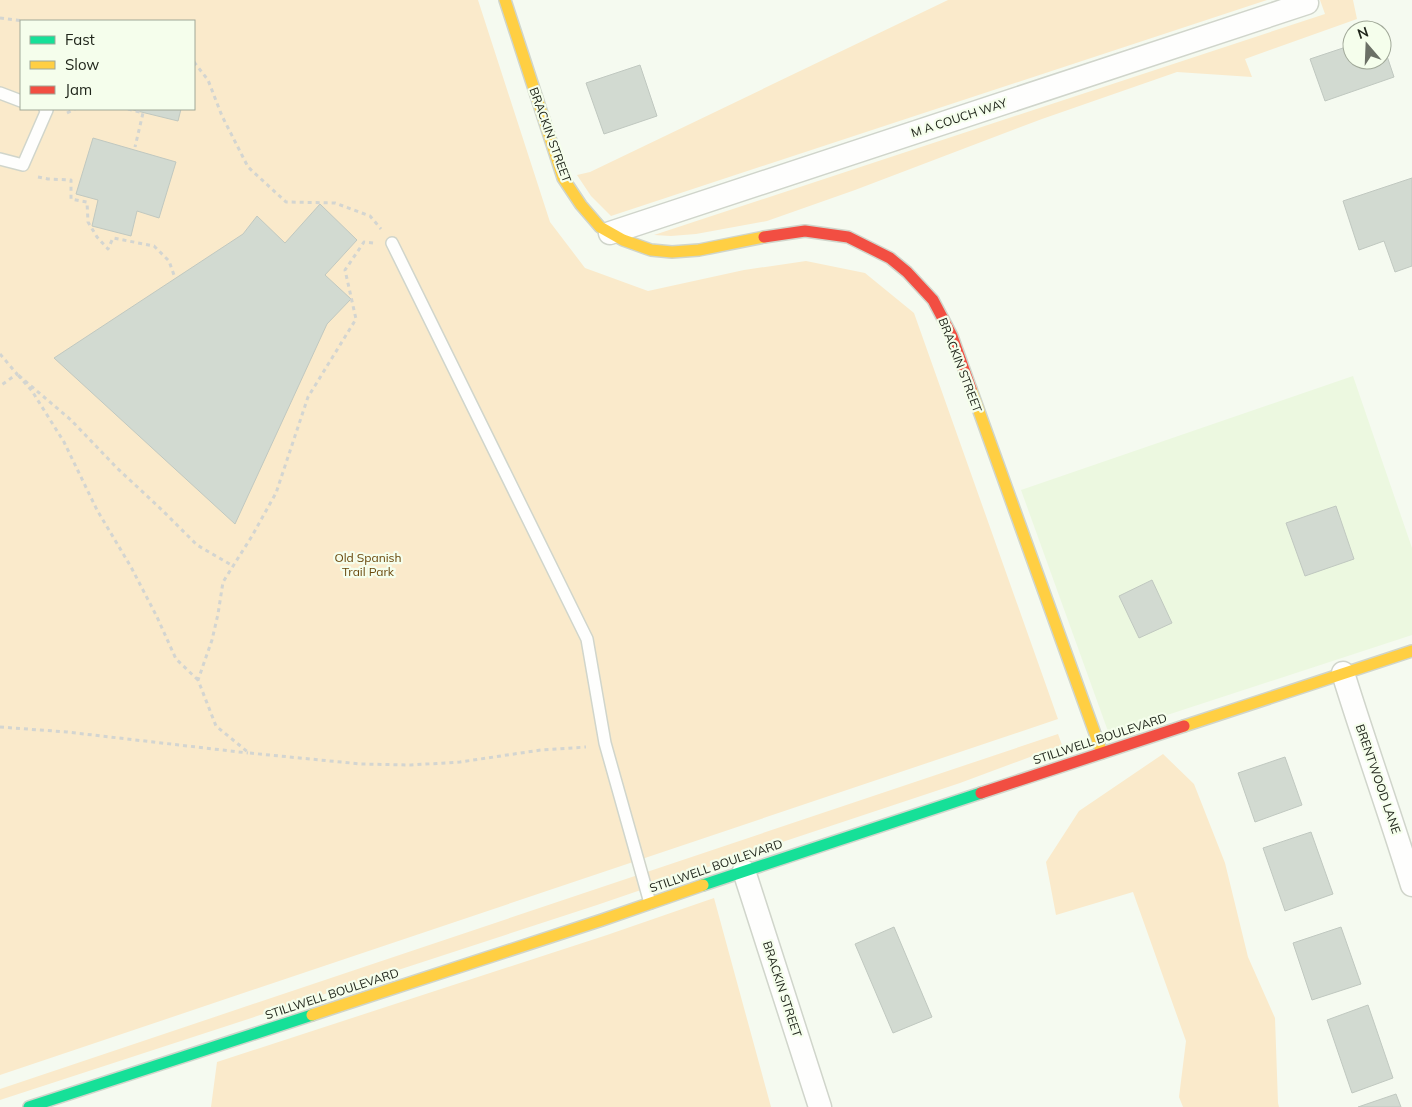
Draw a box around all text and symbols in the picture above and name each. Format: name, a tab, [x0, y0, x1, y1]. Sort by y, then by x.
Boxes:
legend	[20, 20, 195, 110]
north arrow	[1342, 20, 1392, 70]
text: N	[1355, 22, 1371, 43]
text: Fast	[65, 30, 95, 49]
text: Slow	[65, 55, 99, 74]
text: Jam	[65, 80, 92, 99]
street label: BRACKIN STREET	[526, 85, 575, 185]
street label: M A COUCH WAY	[909, 95, 1009, 140]
street label: BRACKIN STREET	[936, 315, 986, 415]
park label: Old Spanish Trail Park	[334, 550, 402, 579]
street label: STILLWELL BOULEVARD	[1031, 710, 1169, 767]
street label: BRENTWOOD LANE	[1353, 722, 1404, 836]
street label: STILLWELL BOULEVARD	[647, 836, 784, 895]
street label: BRACKIN STREET	[760, 939, 805, 1039]
street label: STILLWELL BOULEVARD	[263, 965, 401, 1022]

